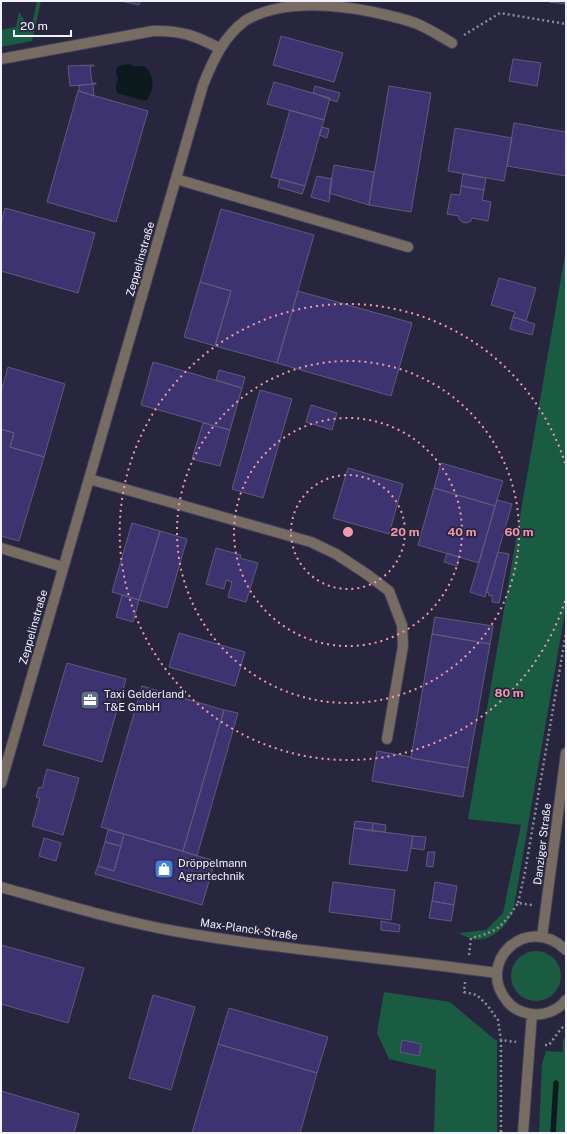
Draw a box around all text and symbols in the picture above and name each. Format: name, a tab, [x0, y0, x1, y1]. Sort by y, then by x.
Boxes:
scale bar	[14, 12, 71, 38]
text: 20 m	[20, 19, 48, 33]
street label: Zeppelinstraße	[124, 220, 156, 298]
centre of rings	[341, 525, 355, 539]
text: 20 m	[391, 525, 420, 539]
text: 40 m	[447, 525, 477, 539]
text: 60 m	[504, 525, 534, 539]
street label: Zeppelinstraße	[17, 588, 49, 666]
text: 80 m	[494, 686, 524, 700]
place label: Taxi Gelderland T&E GmbH	[104, 688, 184, 713]
office icon: Taxi Gelderland T&E GmbH	[79, 689, 101, 711]
street label: Danziger Straße	[531, 802, 553, 886]
place label: Dröppelmann Agrartechnik	[178, 857, 247, 882]
shop icon: Dröppelmann Agrartechnik	[153, 858, 175, 880]
street label: Max-Planck-Straße	[199, 916, 299, 942]

